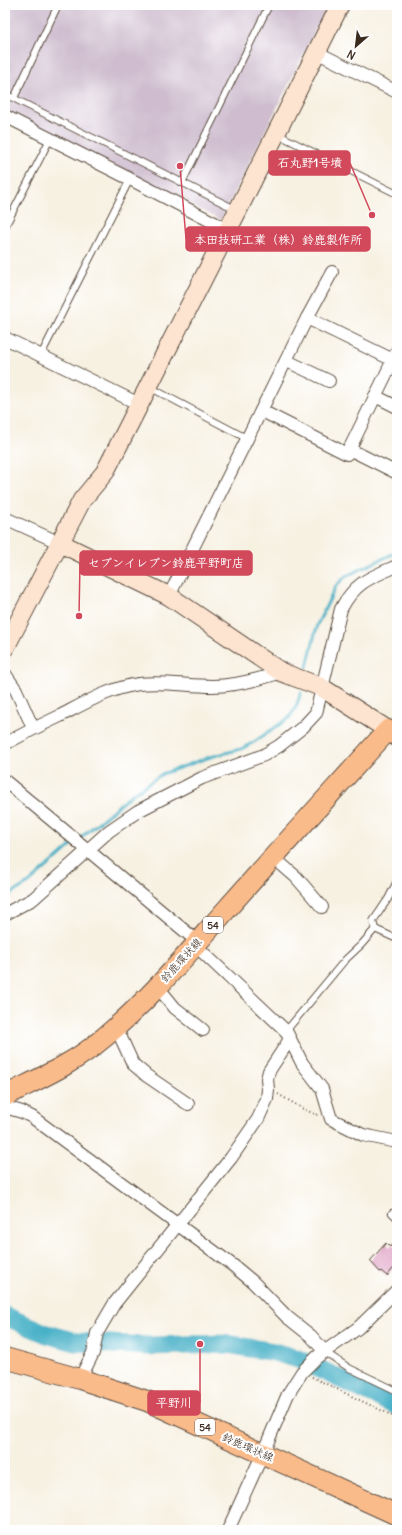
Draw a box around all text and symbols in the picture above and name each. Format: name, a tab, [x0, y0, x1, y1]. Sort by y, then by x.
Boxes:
north arrow	[336, 26, 376, 66]
text: N	[345, 47, 358, 63]
callout: 石丸野1号墳	[269, 151, 350, 175]
text: 石丸野1号墳	[278, 155, 342, 170]
callout: 本田技研工業（株）鈴鹿製作所	[186, 227, 370, 251]
text: 本田技研工業（株）鈴鹿製作所	[194, 232, 363, 247]
callout: セブンイレブン鈴鹿平野町店	[80, 551, 252, 575]
text: セブンイレブン鈴鹿平野町店	[88, 555, 244, 570]
road number: 54	[203, 917, 223, 933]
street label: 鈴鹿環状線	[157, 935, 205, 985]
callout: 平野川	[148, 1391, 200, 1415]
text: 平野川	[156, 1395, 192, 1410]
road number: 54	[195, 1419, 215, 1435]
street label: 鈴鹿環状線	[220, 1429, 276, 1465]

